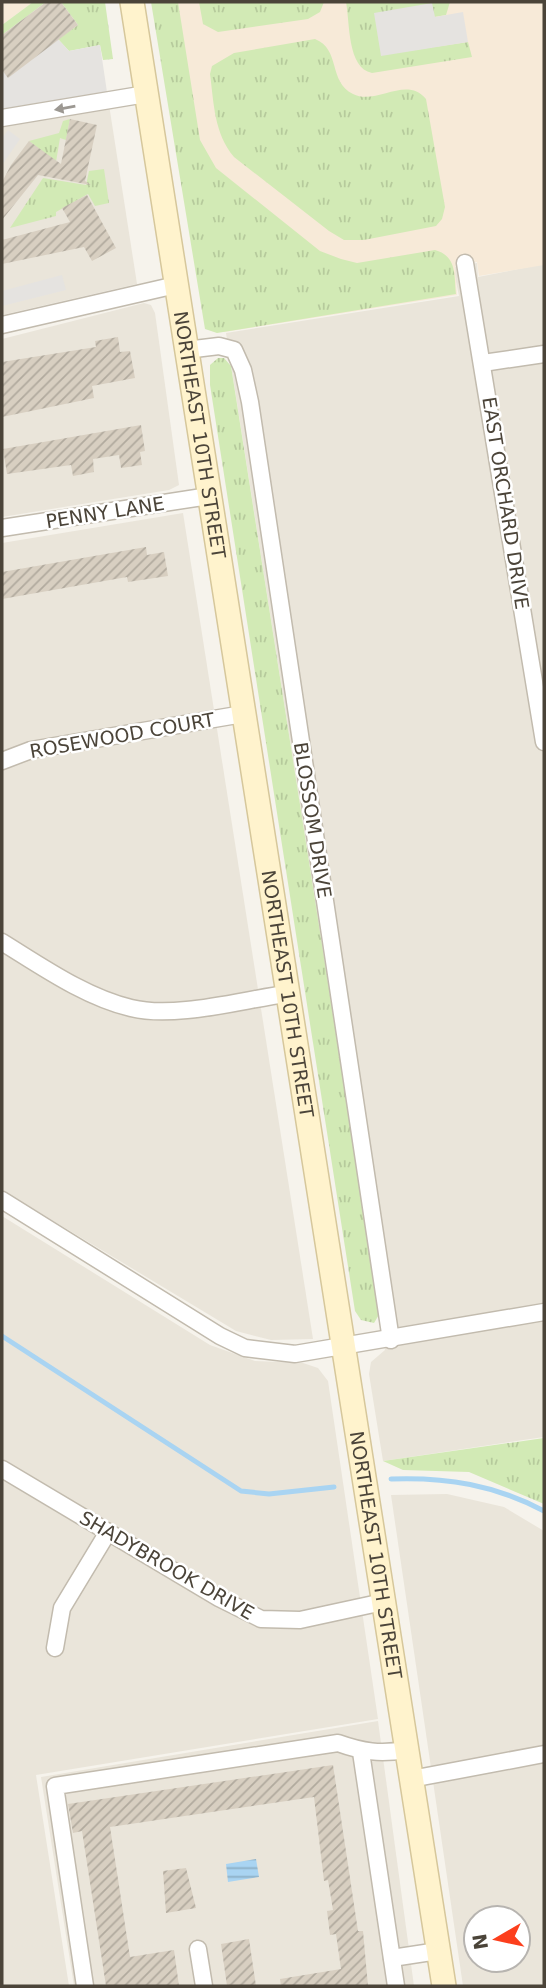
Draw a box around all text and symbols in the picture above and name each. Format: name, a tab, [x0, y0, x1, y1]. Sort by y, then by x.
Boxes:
one-way arrow	[54, 103, 76, 114]
street label: NORTHEAST 10TH STREET	[170, 309, 230, 560]
street label: EAST ORCHARD DRIVE	[478, 395, 534, 611]
street label: PENNY LANE	[44, 492, 166, 532]
street label: ROSEWOOD COURT	[28, 708, 216, 762]
street label: BLOSSOM DRIVE	[290, 740, 336, 900]
street label: NORTHEAST 10TH STREET	[258, 868, 318, 1120]
street label: NORTHEAST 10TH STREET	[346, 1430, 407, 1681]
street label: SHADYBROOK DRIVE	[76, 1506, 258, 1624]
north arrow	[462, 1904, 532, 1974]
text: N	[468, 1932, 492, 1951]

